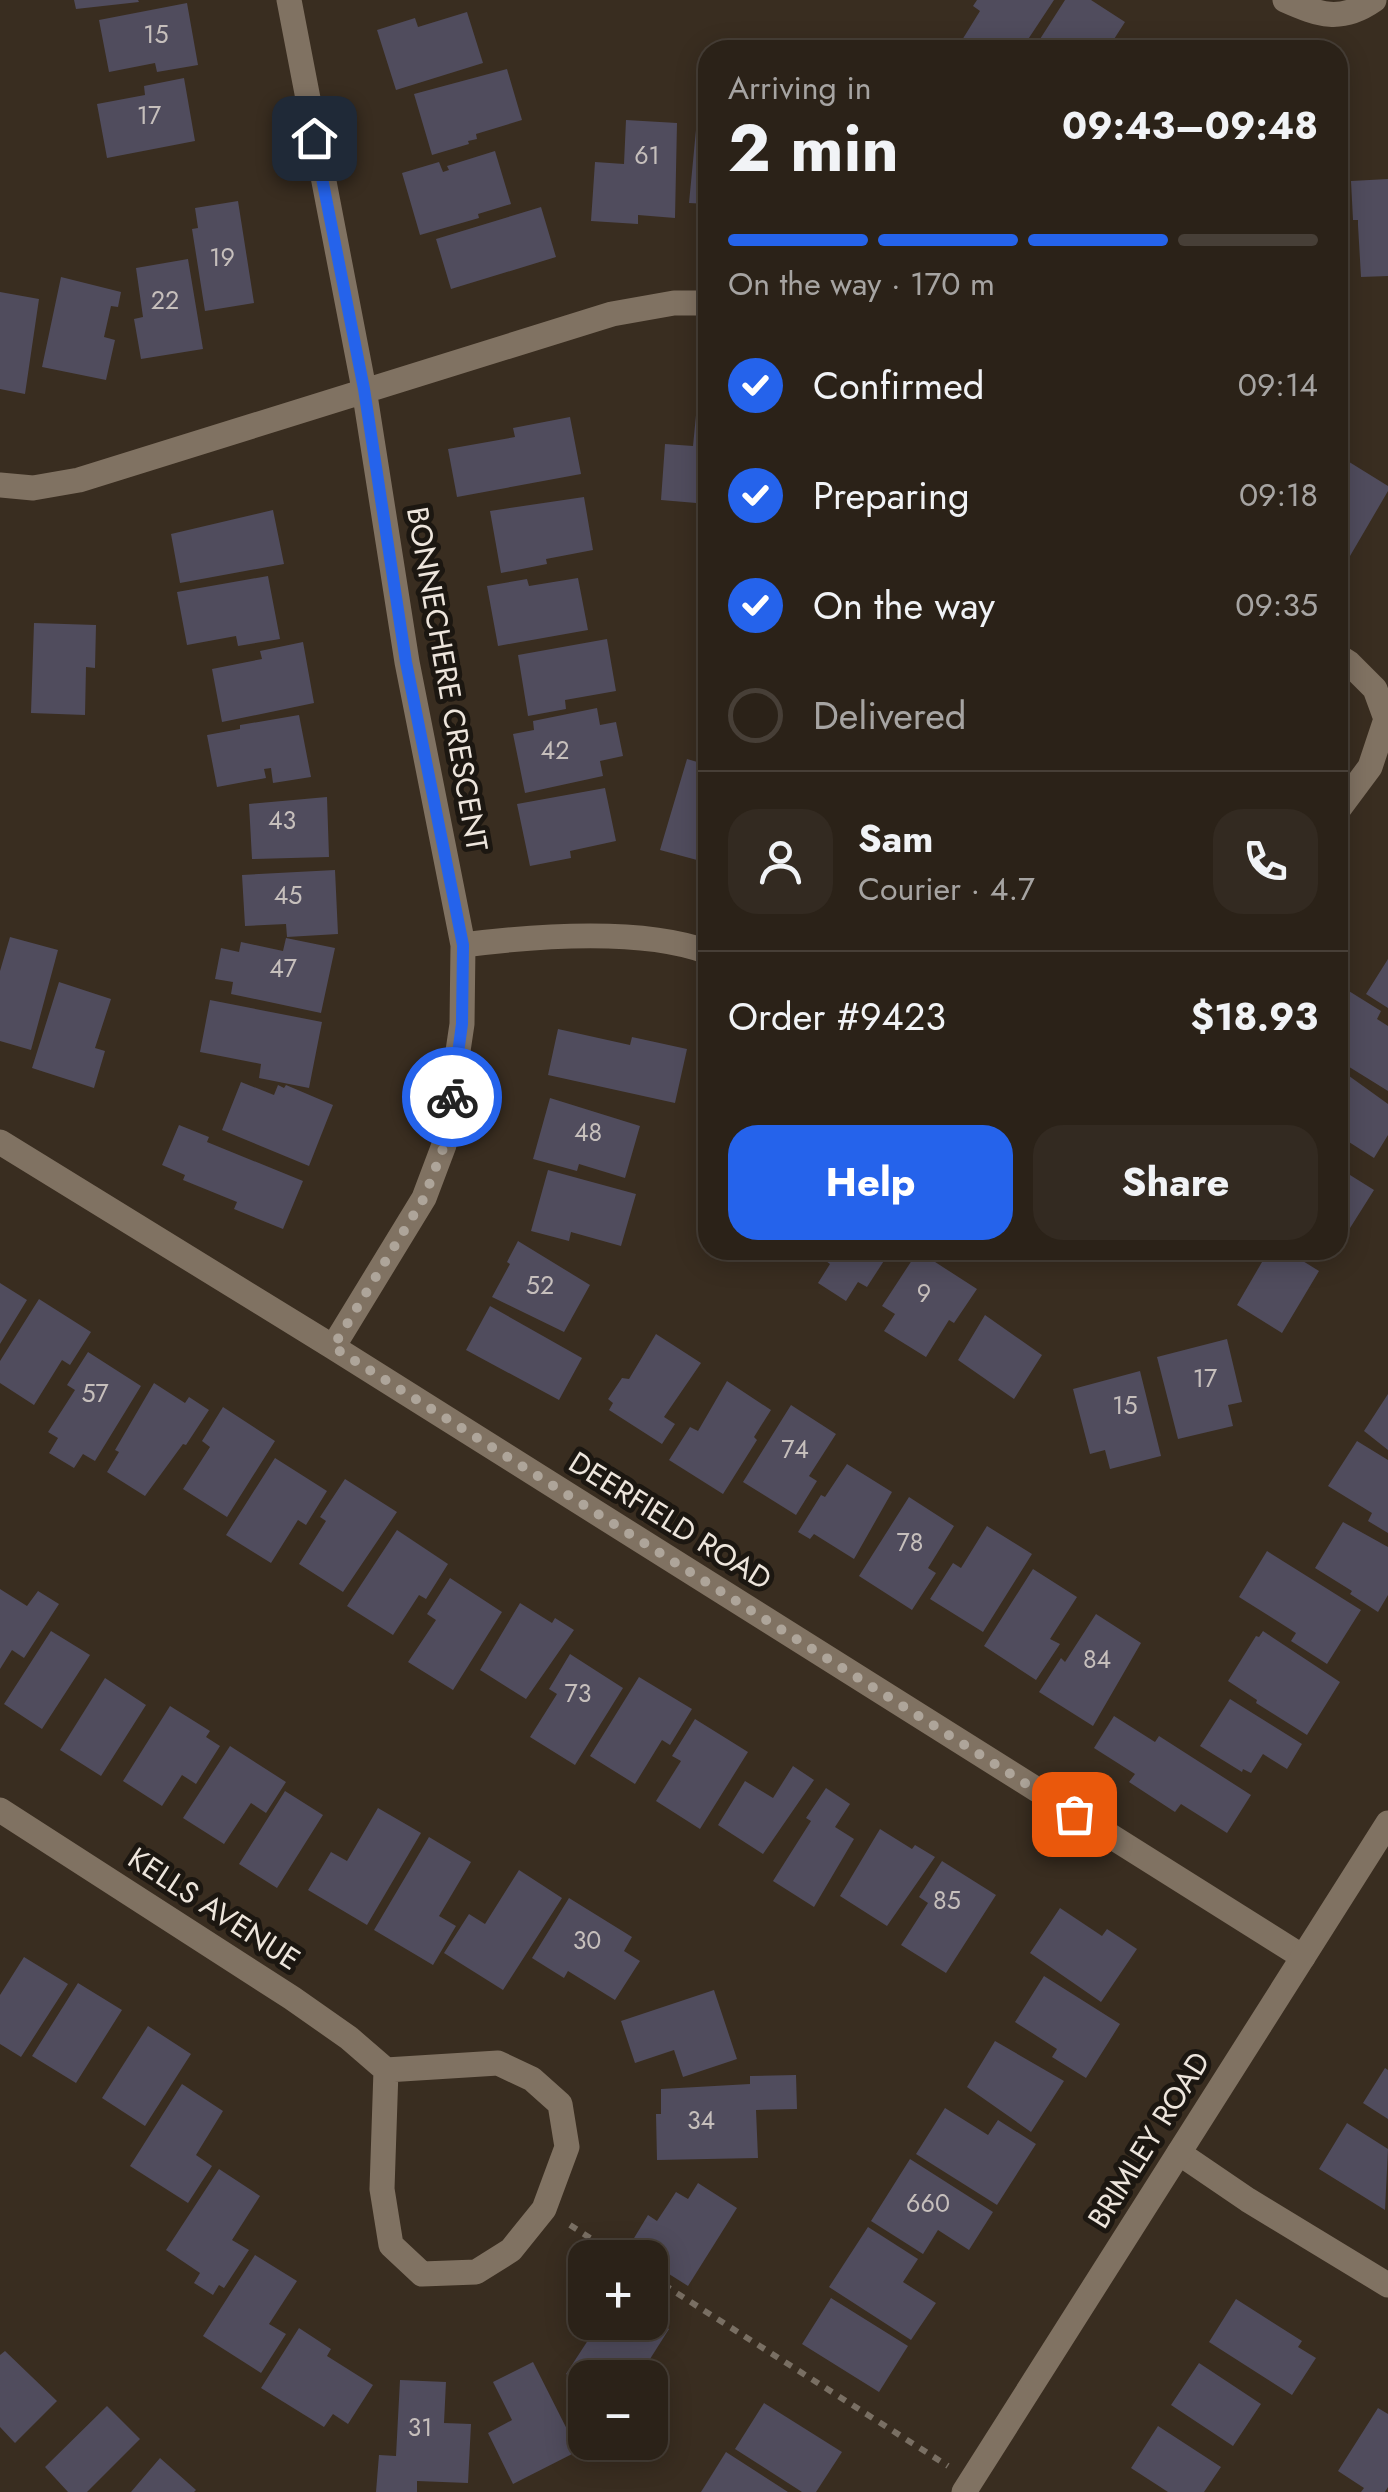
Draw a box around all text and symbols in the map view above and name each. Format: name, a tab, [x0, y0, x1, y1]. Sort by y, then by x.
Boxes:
house number: 15	[143, 16, 169, 52]
text: Arriving in	[728, 65, 872, 111]
pin	[272, 96, 357, 181]
house number: 17	[137, 97, 161, 133]
text: 09:43–09:48	[1062, 98, 1318, 153]
text: 2 min	[728, 101, 899, 195]
icon: home	[287, 111, 342, 166]
house number: 61	[634, 137, 660, 173]
house number: 19	[209, 239, 235, 275]
text: On the way · 170 m	[728, 261, 995, 307]
house number: 22	[151, 282, 179, 318]
icon: check	[728, 358, 783, 413]
text: Confirmed	[813, 358, 984, 413]
text: 09:14	[1238, 362, 1318, 408]
icon: check	[728, 468, 783, 523]
text: Preparing	[813, 468, 970, 523]
text: 09:18	[1239, 472, 1318, 518]
street label: BONNECHERE CRESCENT	[396, 503, 499, 854]
icon: check	[728, 578, 783, 633]
text: On the way	[813, 578, 995, 633]
text: 09:35	[1235, 582, 1318, 628]
text: Delivered	[813, 688, 966, 743]
house number: 42	[541, 732, 569, 768]
house number: 43	[268, 802, 296, 838]
button: person	[728, 809, 833, 914]
button: phone	[1213, 809, 1318, 914]
text: Sam	[858, 811, 933, 866]
text: Courier · 4.7	[858, 866, 1035, 912]
house number: 45	[274, 877, 302, 913]
house number: 47	[269, 950, 297, 986]
text: Order #9423	[728, 989, 946, 1044]
text: $18.93	[1191, 989, 1318, 1044]
courier	[402, 1047, 502, 1147]
icon: bike	[425, 1070, 480, 1125]
house number: 48	[574, 1114, 602, 1150]
button: Help	[728, 1125, 1013, 1240]
button: Share	[1033, 1125, 1318, 1240]
house number: 52	[526, 1267, 554, 1303]
house number: 9	[917, 1275, 931, 1311]
house number: 17	[1193, 1360, 1217, 1396]
house number: 57	[81, 1375, 109, 1411]
house number: 15	[1112, 1387, 1138, 1423]
house number: 74	[781, 1431, 809, 1467]
street label: DEERFIELD ROAD	[561, 1441, 780, 1600]
house number: 78	[897, 1524, 923, 1560]
house number: 84	[1083, 1641, 1111, 1677]
house number: 73	[565, 1675, 591, 1711]
pin	[1032, 1772, 1117, 1857]
icon: bag	[1047, 1787, 1102, 1842]
street label: KELLS AVENUE	[120, 1837, 309, 1980]
house number: 85	[933, 1882, 961, 1918]
house number: 30	[573, 1922, 601, 1958]
street label: BRIMLEY ROAD	[1077, 2043, 1220, 2236]
house number: 34	[687, 2102, 715, 2138]
house number: 660	[906, 2185, 950, 2221]
map controls	[568, 2240, 668, 2460]
button: +	[568, 2240, 668, 2340]
button: −	[568, 2360, 668, 2460]
house number: 31	[408, 2409, 432, 2445]

